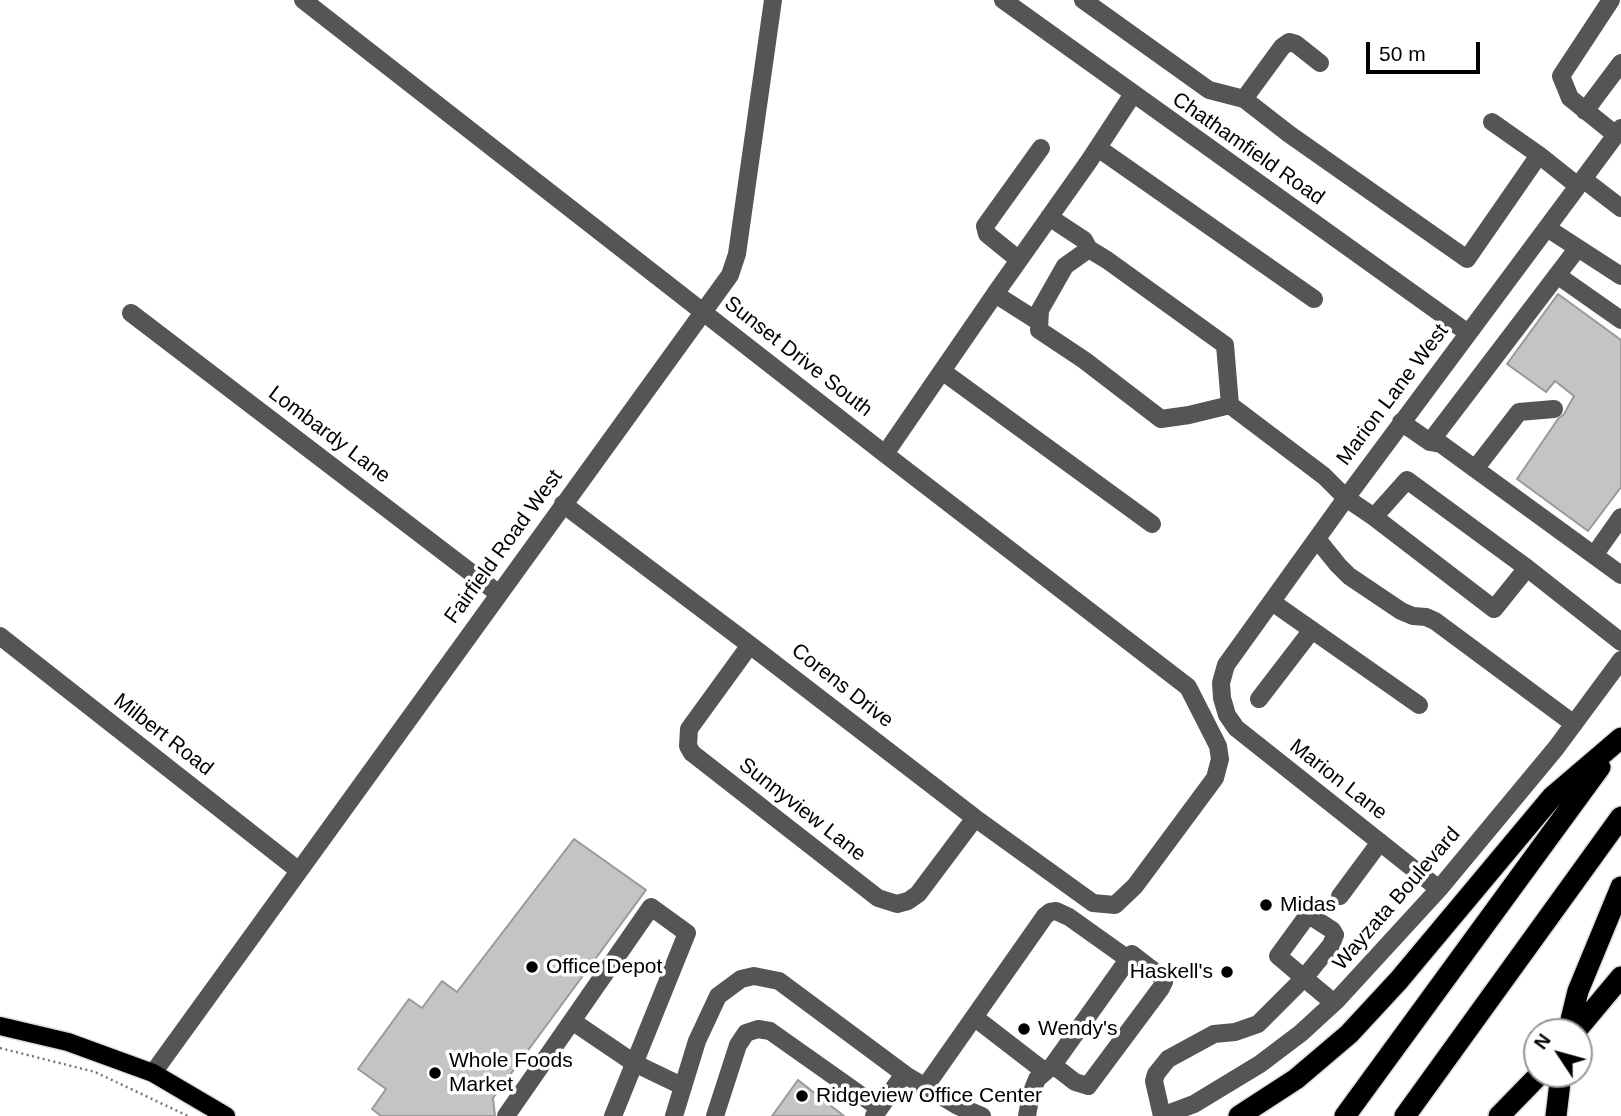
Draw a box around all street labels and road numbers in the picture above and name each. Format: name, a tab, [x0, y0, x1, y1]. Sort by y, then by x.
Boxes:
street label: Chathamfield Road	[1167, 87, 1329, 211]
street label: Sunset Drive South	[719, 291, 877, 423]
street label: Marion Lane West	[1332, 320, 1454, 470]
street label: Lombardy Lane	[263, 381, 395, 489]
street label: Fairfield Road West	[440, 465, 568, 629]
street label: Corens Drive	[786, 638, 898, 734]
street label: Milbert Road	[108, 688, 218, 782]
street label: Marion Lane	[1284, 734, 1392, 826]
street label: Sunnyview Lane	[734, 753, 870, 867]
street label: Wayzata Boulevard	[1328, 822, 1466, 976]

